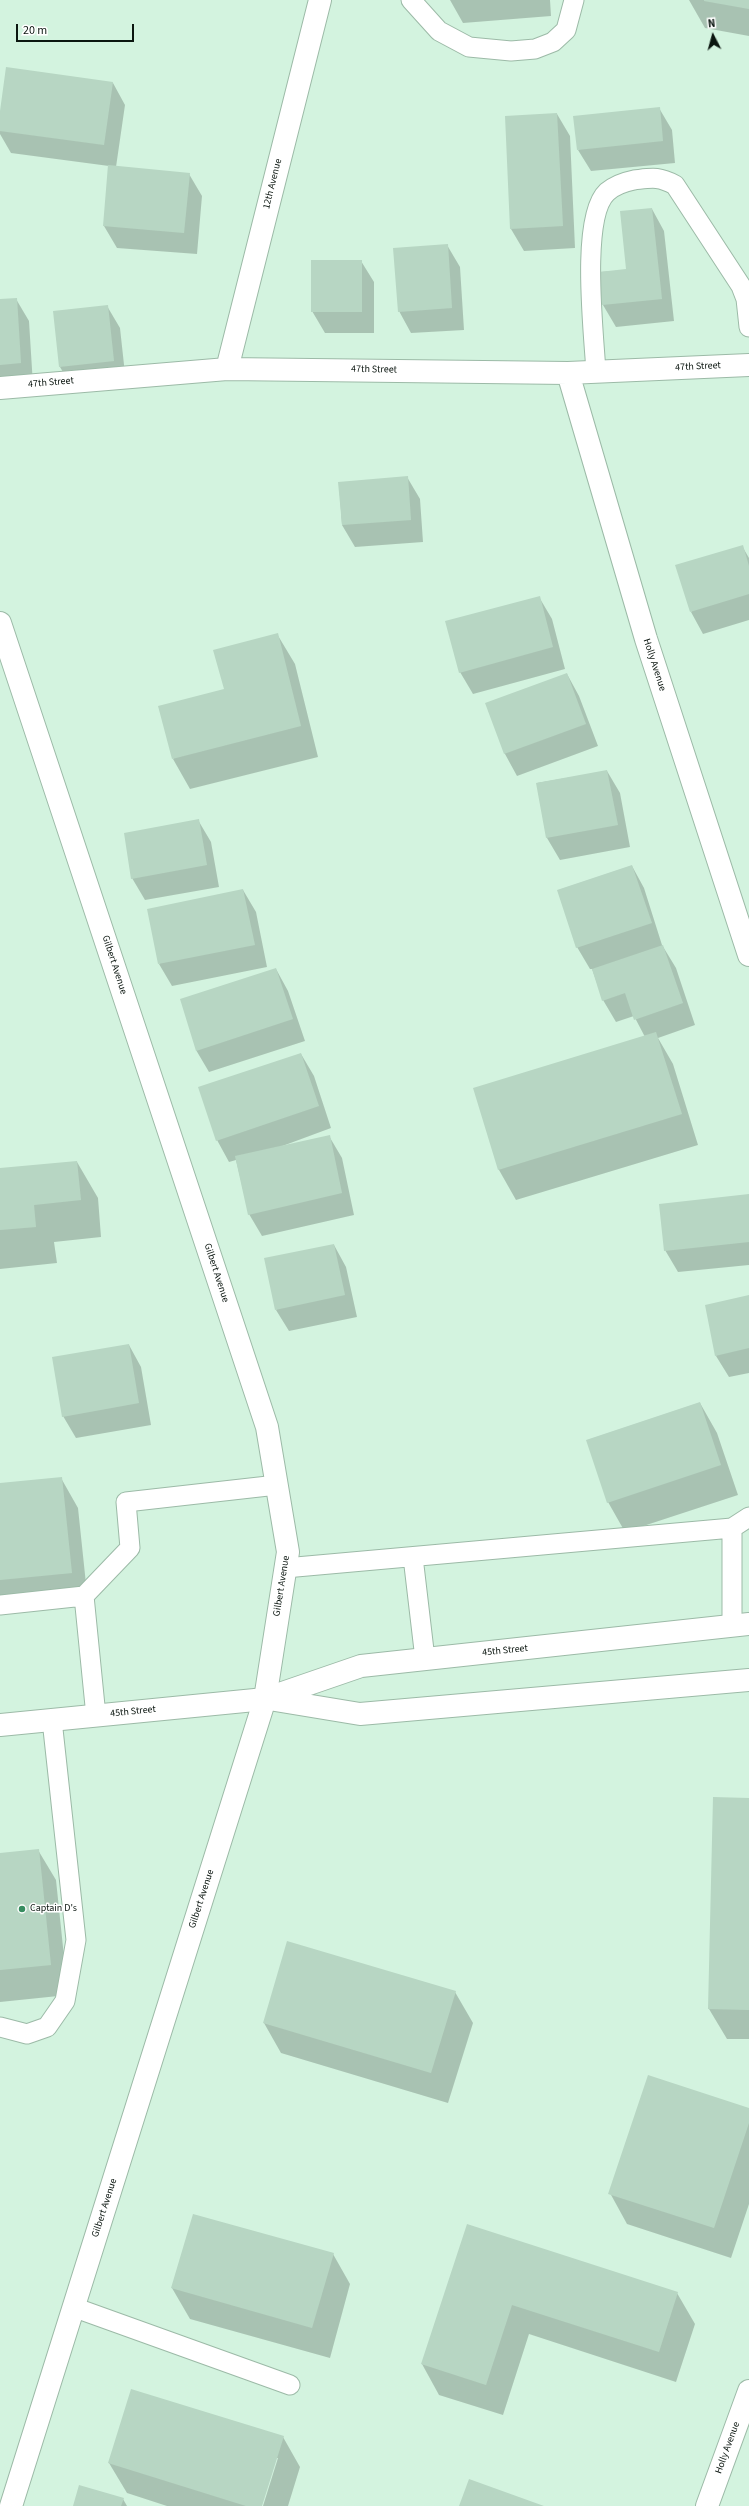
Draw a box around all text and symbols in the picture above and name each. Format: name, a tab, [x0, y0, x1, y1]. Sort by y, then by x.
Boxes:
scale bar	[18, 16, 136, 42]
north arrow	[693, 16, 733, 56]
text: N	[707, 16, 716, 31]
text: 20 m	[23, 22, 47, 39]
street label: 12th Avenue	[261, 158, 285, 210]
street label: 47th Street	[675, 360, 721, 374]
street label: 47th Street	[351, 364, 397, 376]
street label: 47th Street	[28, 375, 74, 391]
street label: Holly Avenue	[640, 637, 668, 693]
street label: Gilbert Avenue	[99, 934, 129, 996]
street label: Gilbert Avenue	[201, 1242, 231, 1304]
street label: Gilbert Avenue	[271, 1555, 293, 1617]
street label: 45th Street	[482, 1643, 528, 1659]
street label: 45th Street	[110, 1704, 156, 1720]
street label: Gilbert Avenue	[187, 1868, 217, 1930]
place label: Captain D's	[30, 1903, 77, 1915]
marker: Captain D's	[17, 1904, 27, 1914]
street label: Gilbert Avenue	[90, 2177, 120, 2239]
street label: Holly Avenue	[713, 2420, 743, 2476]

